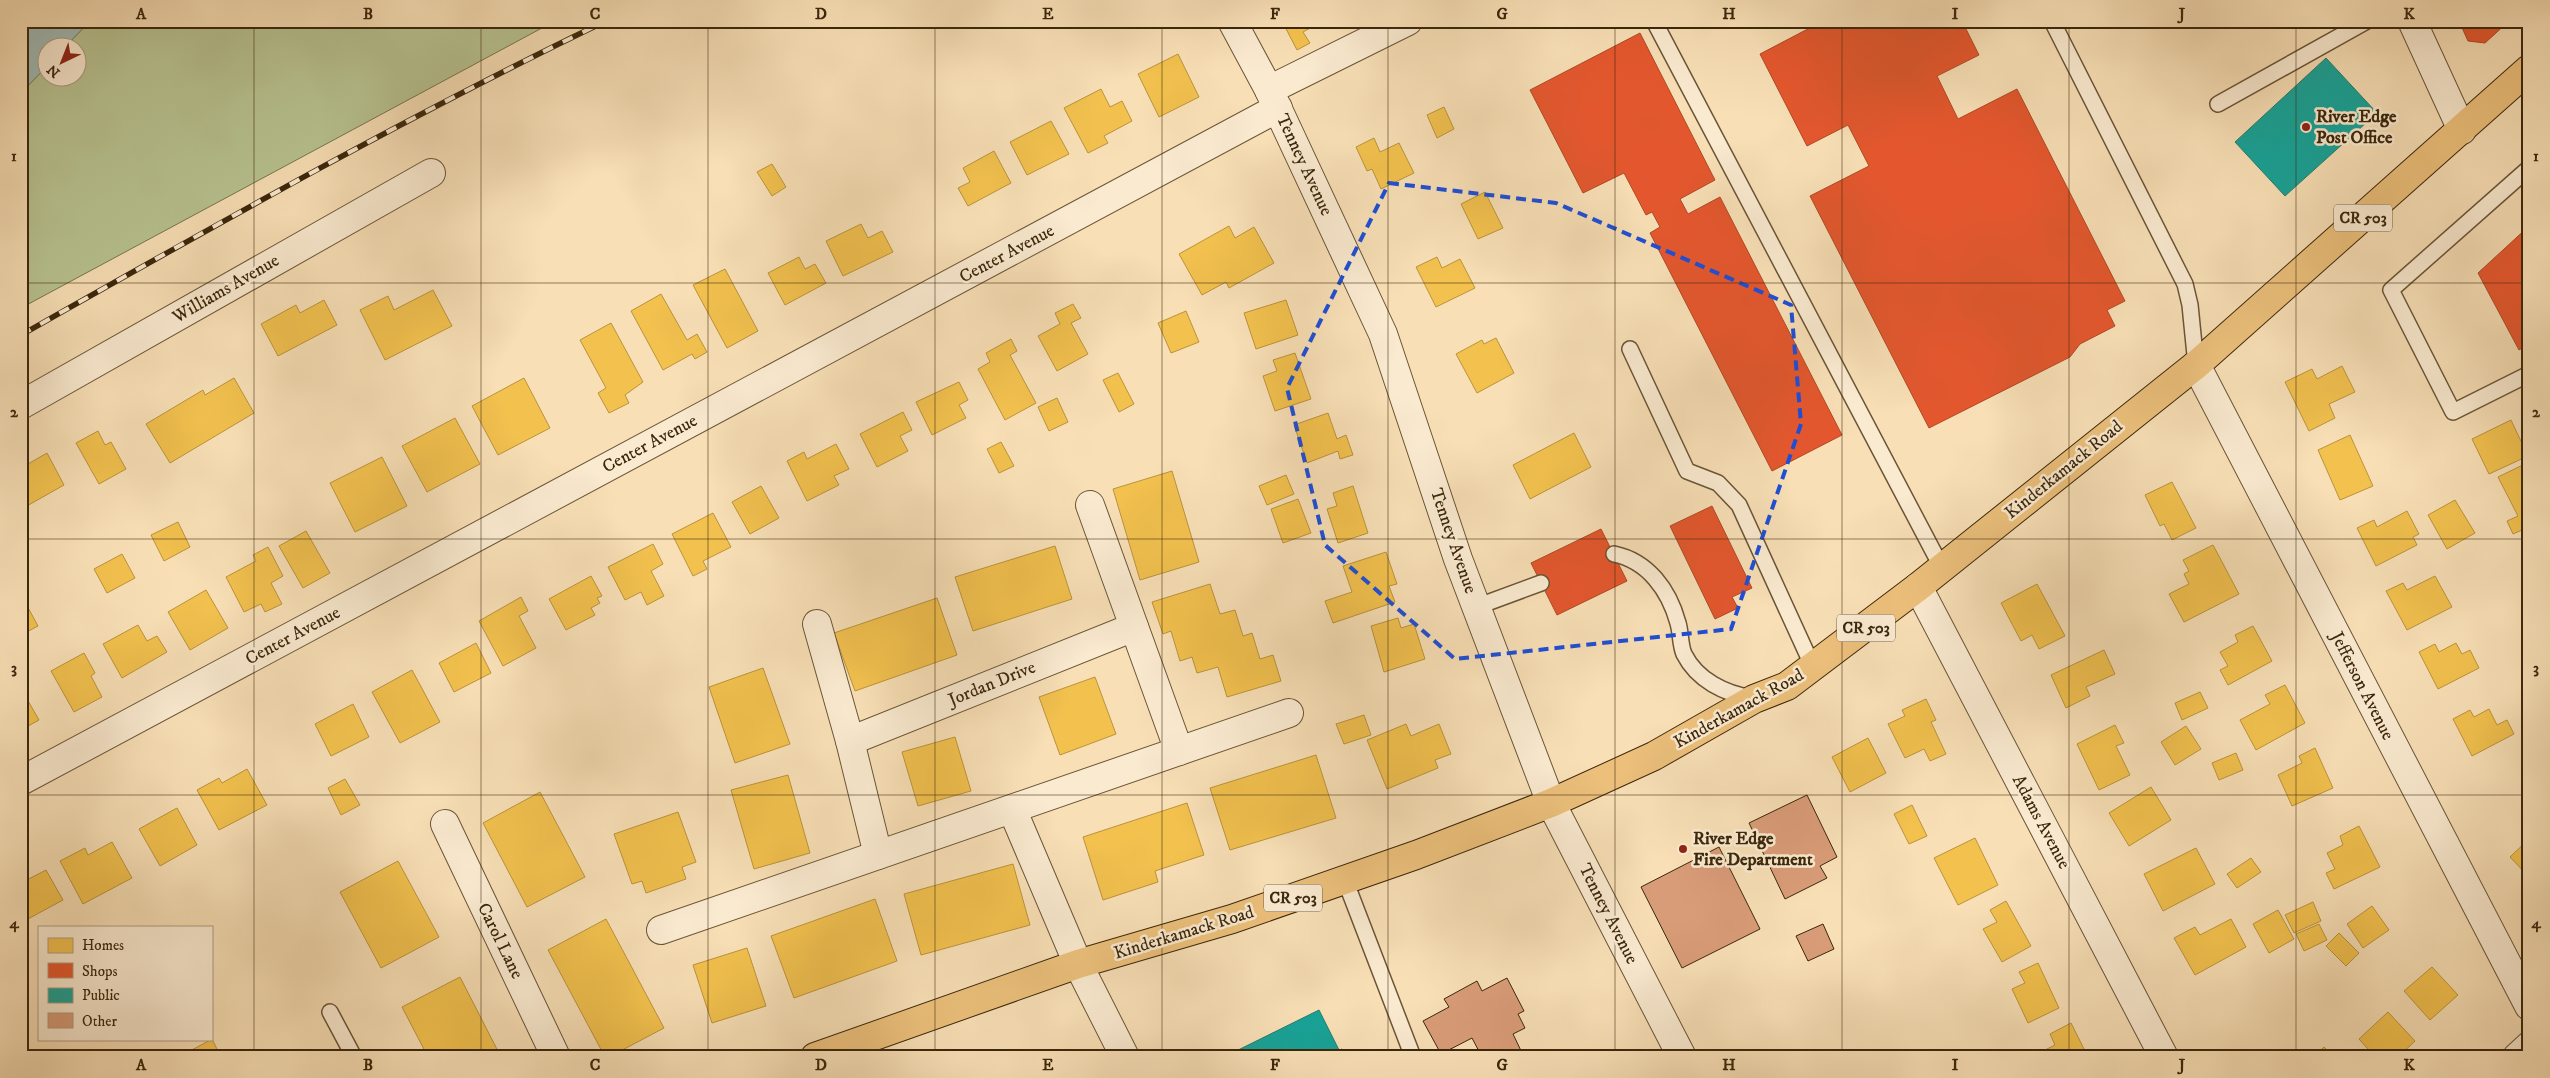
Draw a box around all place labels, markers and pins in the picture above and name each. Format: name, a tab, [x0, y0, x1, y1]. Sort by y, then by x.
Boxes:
place label: River Edge Post Office	[2316, 106, 2397, 149]
marker: River Edge Post Office	[2300, 121, 2312, 133]
place label: River Edge Fire Department	[1693, 828, 1813, 871]
marker: River Edge Fire Department	[1677, 843, 1689, 855]

